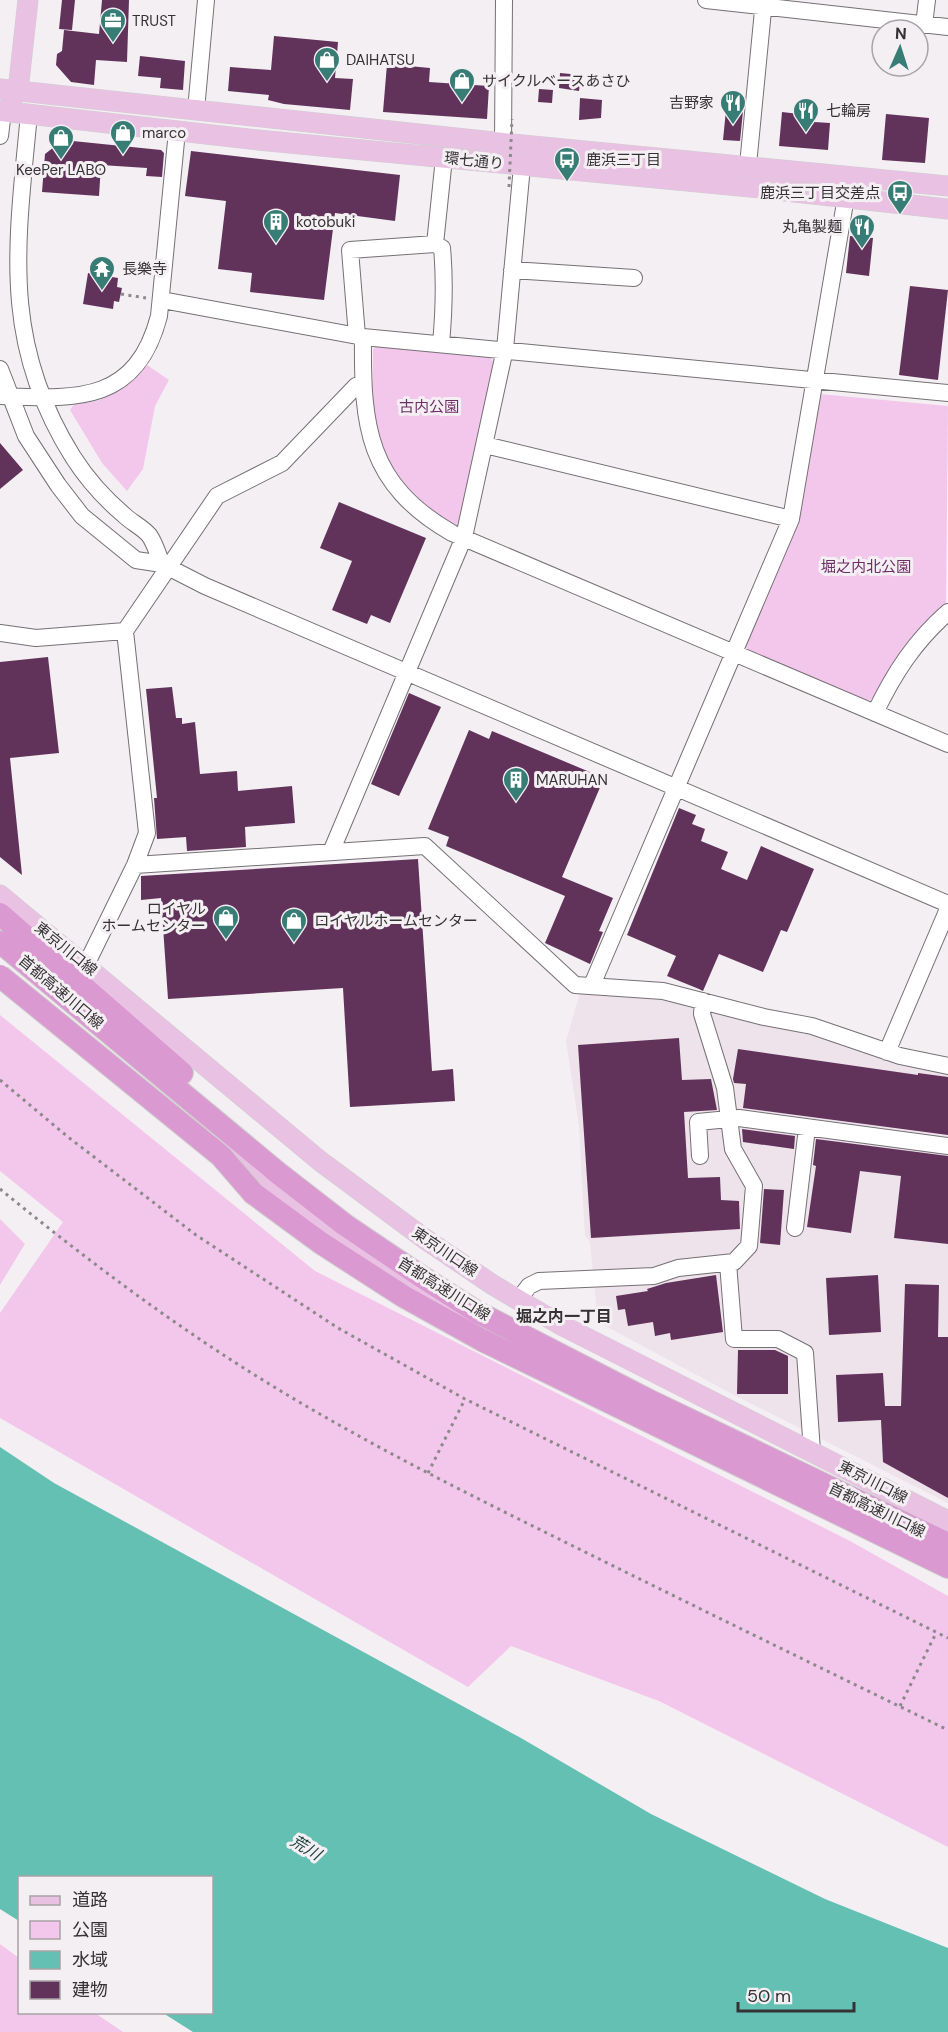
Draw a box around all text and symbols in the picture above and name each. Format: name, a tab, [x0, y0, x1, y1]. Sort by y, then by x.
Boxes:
office icon: TRUST	[98, 6, 128, 44]
place label: TRUST	[132, 11, 176, 31]
north arrow	[870, 18, 930, 78]
text: N	[894, 23, 907, 44]
shop icon: DAIHATSU	[312, 45, 342, 83]
place label: DAIHATSU	[346, 50, 415, 70]
shop icon: サイクルベースあさひ	[447, 66, 477, 104]
place label: サイクルベースあさひ	[482, 71, 631, 91]
restaurant icon: 吉野家	[718, 88, 748, 126]
place label: 吉野家	[669, 93, 714, 113]
restaurant icon: 七輪房	[791, 96, 821, 134]
place label: 七輪房	[826, 101, 871, 121]
shop icon: marco	[108, 118, 138, 156]
shop icon: KeePer LABO	[46, 123, 76, 161]
place label: marco	[142, 123, 186, 143]
bus stop icon: 鹿浜三丁目	[552, 145, 582, 183]
street label: 環七通り	[443, 148, 505, 174]
place label: 鹿浜三丁目	[586, 150, 661, 170]
place label: KeePer LABO	[16, 160, 106, 180]
bus stop icon: 鹿浜三丁目交差点	[885, 178, 915, 216]
place label: 鹿浜三丁目交差点	[760, 183, 880, 203]
building icon: kotobuki	[261, 207, 291, 245]
place label: kotobuki	[296, 212, 355, 232]
restaurant icon: 丸亀製麺	[847, 212, 877, 250]
place label: 丸亀製麺	[782, 217, 842, 237]
temple icon: 長樂寺	[87, 254, 117, 292]
place label: 長樂寺	[122, 259, 167, 279]
park label: 古内公園	[399, 397, 459, 417]
park label: 堀之内北公園	[821, 557, 911, 577]
building icon: MARUHAN	[501, 765, 531, 803]
place label: MARUHAN	[536, 770, 608, 790]
place label: ロイヤル ホームセンター	[101, 899, 206, 936]
shop icon: ロイヤル ホームセンター	[211, 903, 241, 941]
shop icon: ロイヤルホームセンター	[279, 906, 309, 944]
place label: ロイヤルホームセンター	[314, 911, 478, 931]
street label: 東京川口線	[31, 918, 101, 980]
street label: 首都高速川口線	[14, 951, 108, 1033]
street label: 東京川口線	[408, 1223, 482, 1281]
street label: 首都高速川口線	[394, 1253, 494, 1325]
district label: 堀之内一丁目	[516, 1306, 612, 1327]
street label: 東京川口線	[835, 1456, 911, 1508]
street label: 首都高速川口線	[825, 1478, 929, 1542]
water label: 荒川	[287, 1830, 327, 1866]
legend	[18, 1876, 213, 2014]
text: 道路	[72, 1888, 108, 1912]
text: 公園	[72, 1918, 108, 1942]
text: 水域	[72, 1948, 108, 1972]
scale bar	[738, 1975, 854, 2013]
text: 建物	[72, 1978, 108, 2002]
text: 50 m	[747, 1984, 791, 2008]

